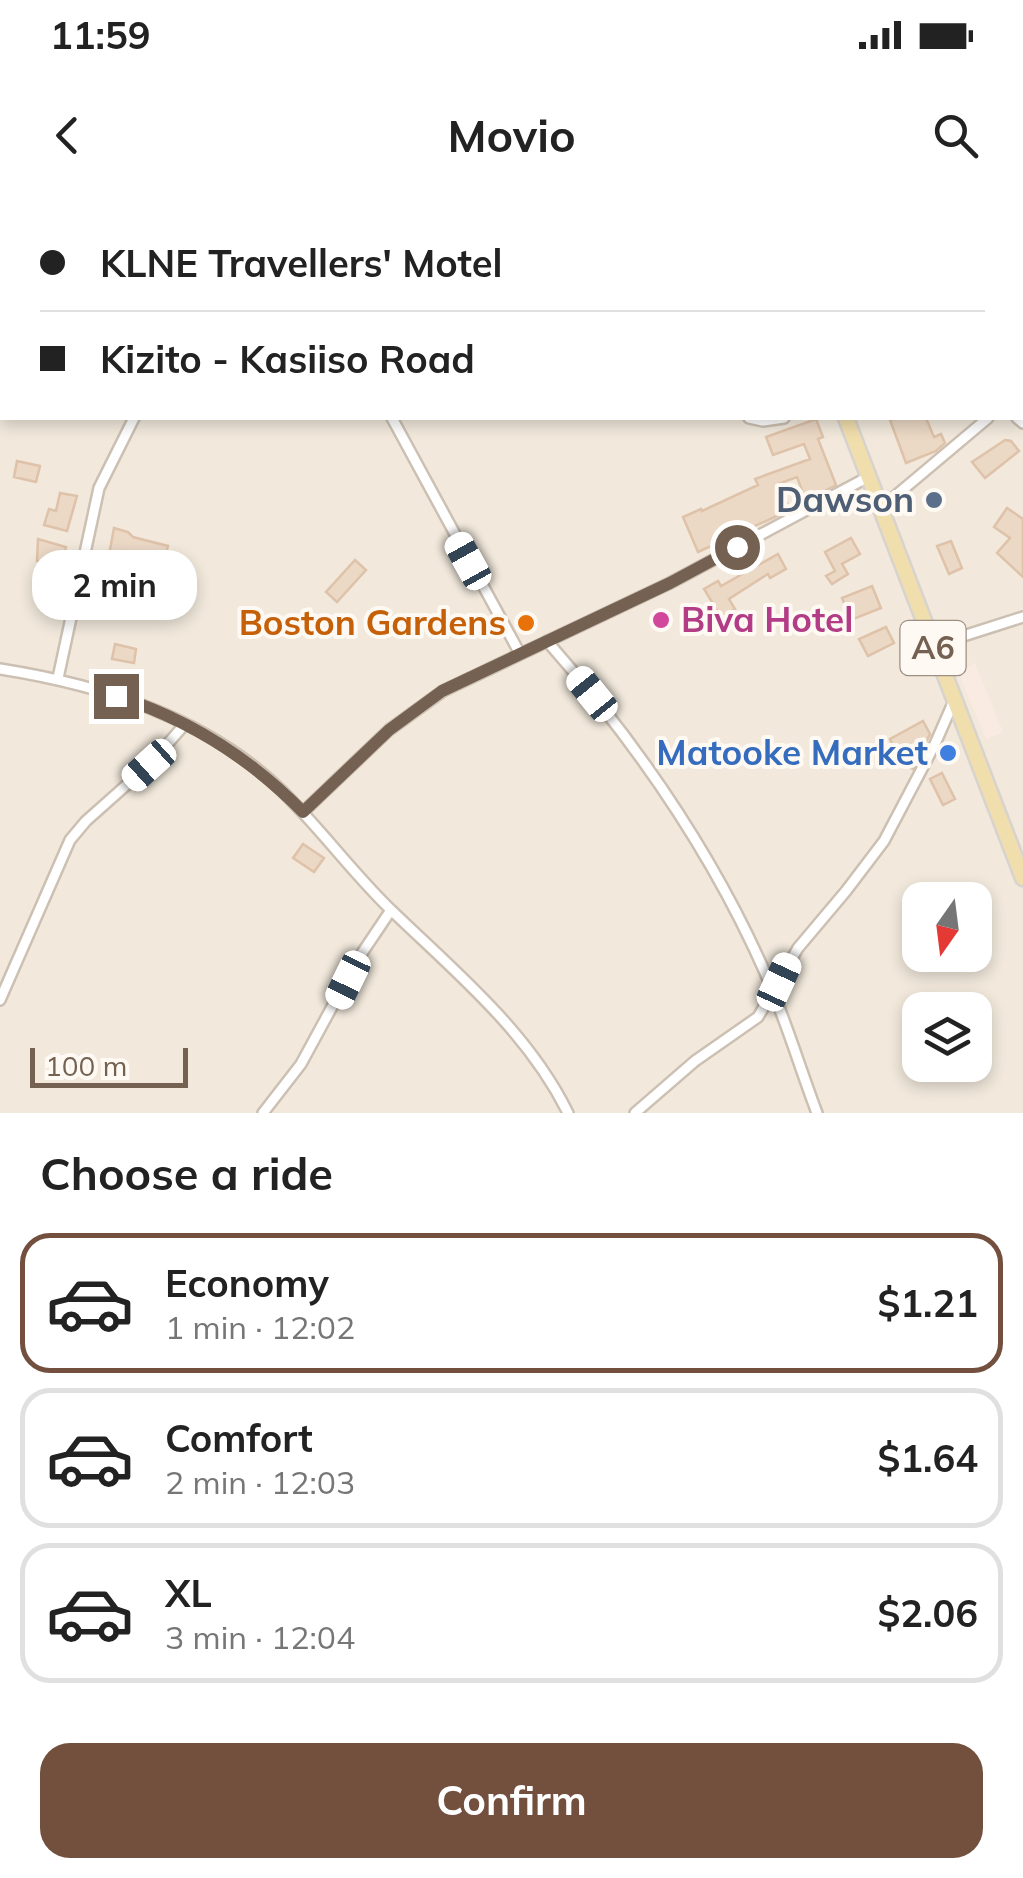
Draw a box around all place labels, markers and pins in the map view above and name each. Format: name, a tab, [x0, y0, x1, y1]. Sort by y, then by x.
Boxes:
place label: Dawson	[776, 477, 914, 521]
marker: Dawson	[923, 489, 945, 511]
place label: Biva Hotel	[681, 597, 853, 641]
place label: Boston Gardens	[239, 600, 506, 644]
marker: Biva Hotel	[650, 609, 672, 631]
marker: Boston Gardens	[515, 612, 537, 634]
place label: Matooke Market	[656, 730, 928, 774]
marker: Matooke Market	[937, 742, 959, 764]

